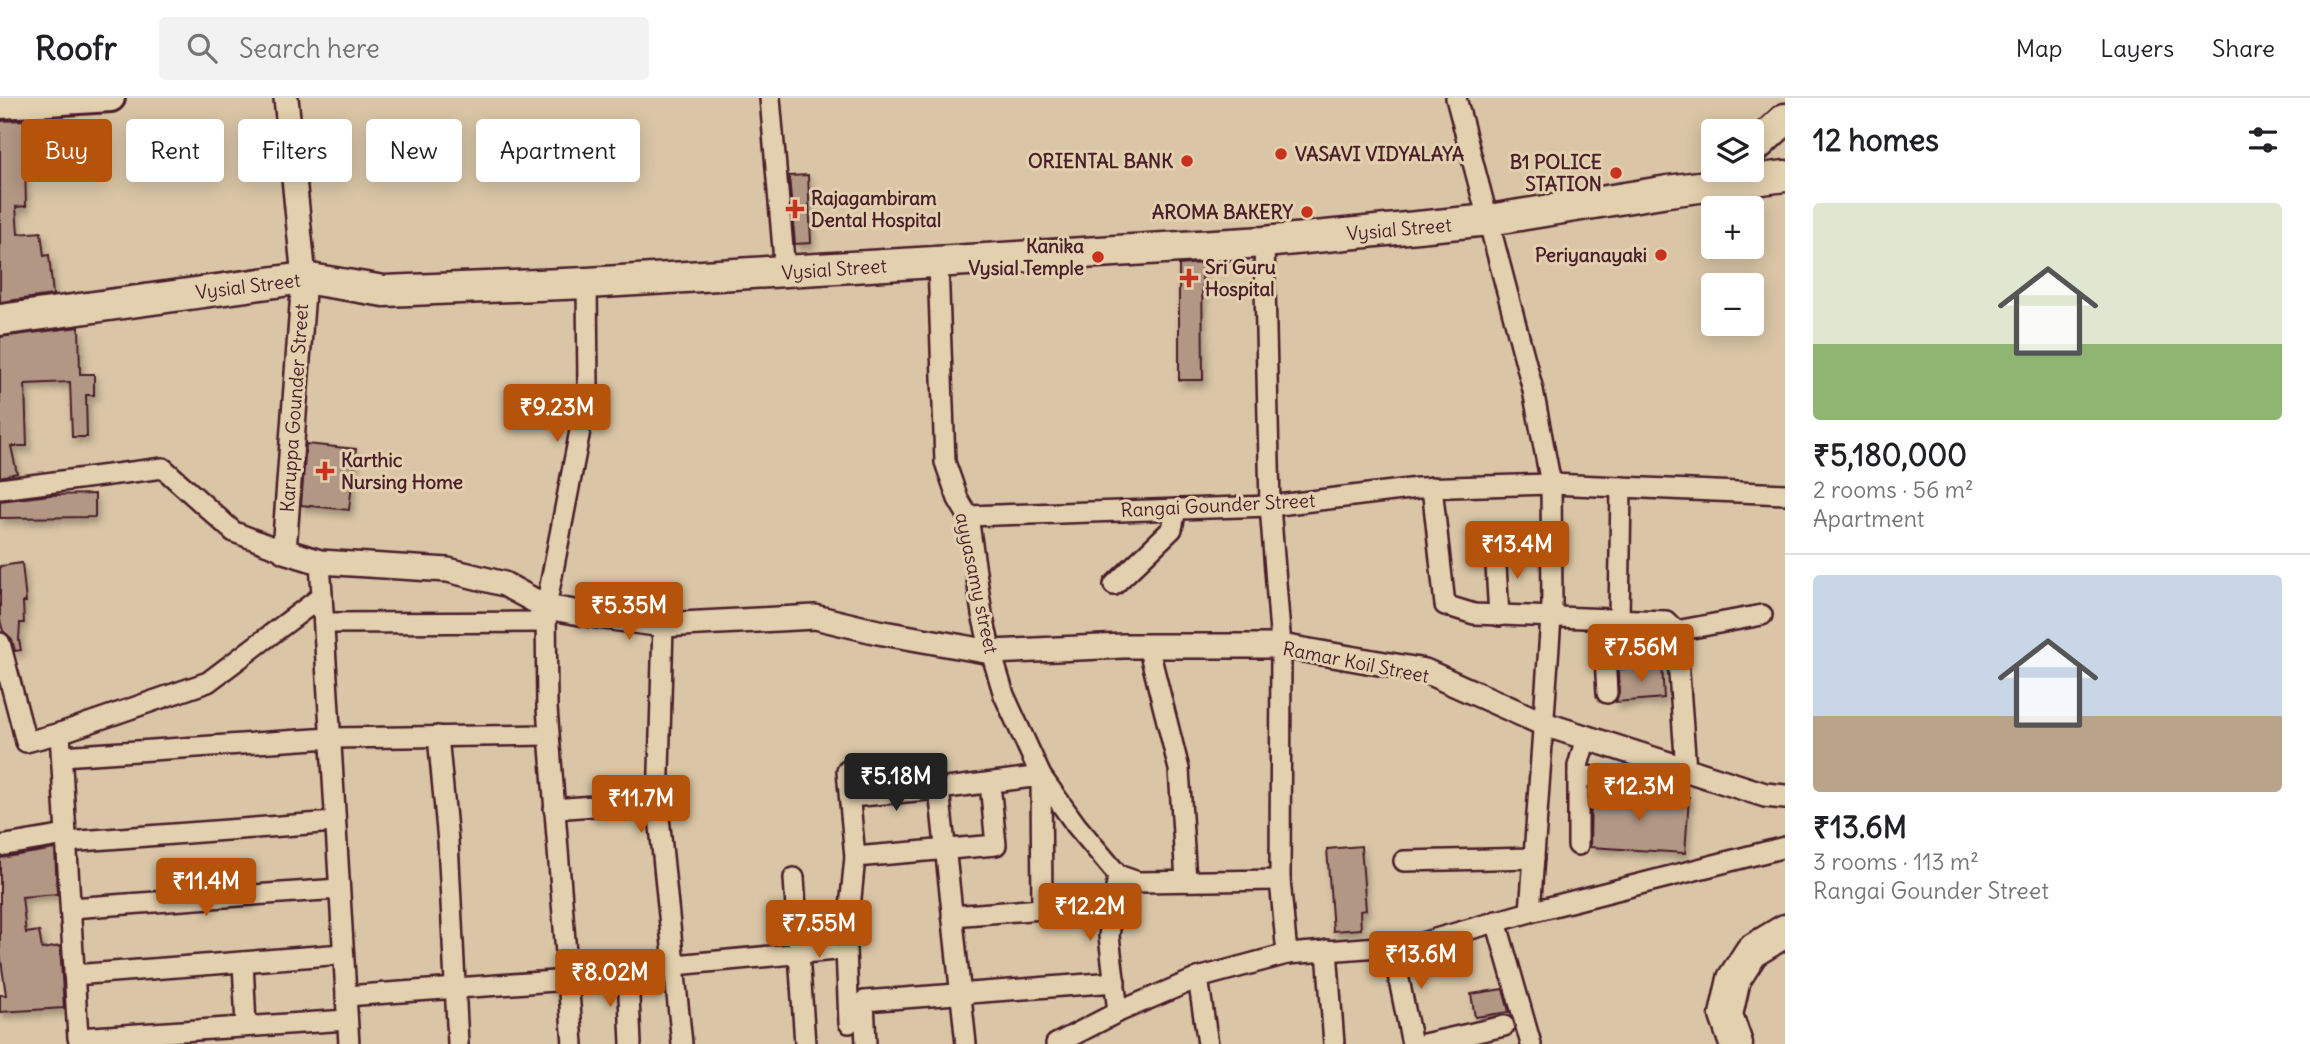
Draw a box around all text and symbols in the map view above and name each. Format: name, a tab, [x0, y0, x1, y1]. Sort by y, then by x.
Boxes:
search box	[159, 17, 649, 80]
text: Roofr	[35, 27, 117, 69]
icon: search	[183, 29, 221, 67]
text: Search here	[239, 32, 380, 65]
text: Map	[2016, 33, 2062, 63]
text: Layers	[2100, 33, 2174, 63]
text: Share	[2212, 33, 2275, 63]
chip: Buy	[21, 119, 112, 182]
chip: Rent	[126, 119, 224, 182]
chip: Filters	[238, 119, 352, 182]
chip: New	[366, 119, 462, 182]
chip: Apartment	[476, 119, 640, 182]
map controls	[1701, 119, 1764, 336]
button: layers	[1701, 119, 1764, 182]
text: 12 homes	[1813, 121, 1939, 159]
icon: filters	[2244, 121, 2282, 159]
place label: VASAVI VIDYALAYA	[1295, 142, 1464, 166]
marker: VASAVI VIDYALAYA	[1273, 146, 1289, 162]
place label: ORIENTAL BANK	[1028, 149, 1173, 173]
place label: B1 POLICE STATION	[1510, 150, 1602, 196]
marker: ORIENTAL BANK	[1179, 153, 1195, 169]
marker: B1 POLICE STATION	[1608, 165, 1624, 181]
place label: Rajagambiram Dental Hospital	[811, 186, 941, 232]
button: +	[1701, 196, 1764, 259]
marker: Rajagambiram Dental Hospital	[785, 199, 805, 219]
place label: AROMA BAKERY	[1152, 200, 1293, 224]
marker: AROMA BAKERY	[1299, 204, 1315, 220]
street label: Vysial Street	[1345, 212, 1453, 246]
place label: Kanika Vysial Temple	[969, 234, 1084, 280]
place label: Periyanayaki	[1535, 243, 1647, 267]
marker: Periyanayaki	[1653, 247, 1669, 263]
icon: home	[1985, 248, 2111, 374]
marker: Kanika Vysial Temple	[1090, 249, 1106, 265]
street label: Vysial Street	[781, 253, 887, 285]
place label: Sri Guru Hospital	[1205, 255, 1276, 301]
street label: Vysial Street	[194, 268, 302, 304]
marker: Sri Guru Hospital	[1179, 268, 1199, 288]
button: −	[1701, 273, 1764, 336]
street label: Karuppa Gounder Street	[275, 303, 313, 513]
pin: ₹9.23M	[500, 384, 614, 444]
text: ₹9.23M	[519, 392, 595, 421]
text: ₹5,180,000	[1813, 436, 1967, 474]
place label: Karthic Nursing Home	[341, 448, 463, 494]
marker: Karthic Nursing Home	[315, 461, 335, 481]
text: 2 rooms · 56 m²	[1813, 475, 1974, 504]
street label: Rangai Gounder Street	[1120, 488, 1316, 522]
text: Apartment	[1813, 504, 1925, 533]
street label: ayyasamy street	[950, 510, 1004, 656]
pin: ₹13.4M	[1460, 522, 1574, 581]
text: ₹13.4M	[1481, 529, 1553, 558]
pin: ₹5.35M	[572, 582, 686, 642]
text: ₹5.35M	[591, 590, 667, 619]
icon: home	[1985, 620, 2111, 746]
pin: ₹7.56M	[1584, 624, 1698, 684]
text: ₹7.56M	[1604, 632, 1678, 661]
street label: Ramar Koil Street	[1281, 636, 1431, 688]
pin: ₹5.18M	[839, 754, 953, 813]
text: ₹5.18M	[860, 761, 932, 790]
pin: ₹12.3M	[1582, 764, 1696, 823]
text: ₹12.3M	[1603, 771, 1675, 800]
pin: ₹11.7M	[584, 776, 698, 835]
text: ₹11.7M	[608, 783, 674, 812]
text: ₹13.6M	[1813, 808, 1907, 846]
text: 3 rooms · 113 m²	[1813, 847, 1979, 876]
pin: ₹11.4M	[149, 858, 263, 918]
text: ₹11.4M	[172, 866, 240, 895]
text: Rangai Gounder Street	[1813, 876, 2049, 905]
pin: ₹12.2M	[1033, 884, 1147, 943]
text: ₹12.2M	[1055, 891, 1125, 920]
pin: ₹7.55M	[762, 900, 876, 960]
text: ₹7.55M	[782, 908, 856, 937]
pin: ₹13.6M	[1364, 932, 1478, 991]
text: ₹13.6M	[1385, 939, 1457, 968]
pin: ₹8.02M	[553, 950, 667, 1009]
text: ₹8.02M	[571, 957, 649, 986]

